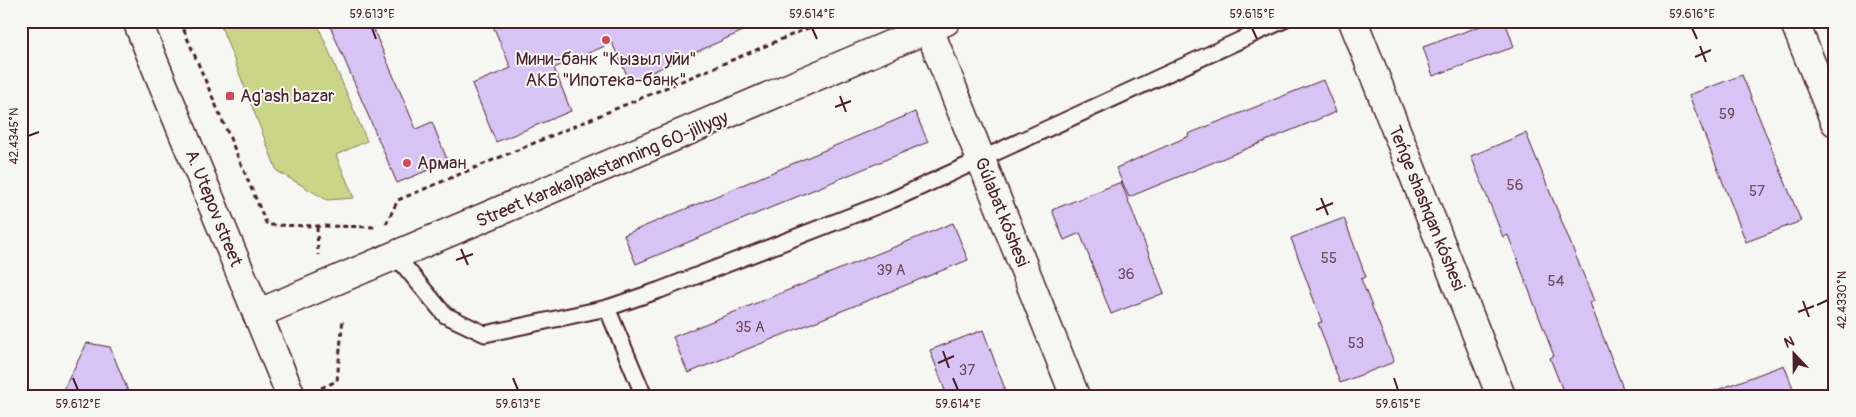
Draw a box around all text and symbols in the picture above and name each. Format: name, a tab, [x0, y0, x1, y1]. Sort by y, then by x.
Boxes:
text: 59.613°E	[349, 7, 395, 22]
text: 59.614°E	[789, 7, 835, 22]
text: 59.615°E	[1230, 7, 1275, 22]
text: 59.616°E	[1669, 7, 1715, 22]
marker: Мини-банк "Кызыл уйи" АКБ "Ипотека-банк"	[600, 34, 612, 46]
place label: Мини-банк "Кызыл уйи" АКБ "Ипотека-банк"	[515, 48, 697, 92]
place label: Ag'ash bazar	[240, 85, 335, 108]
marker: Ag'ash bazar	[224, 90, 236, 102]
house number: 59	[1719, 105, 1735, 124]
street label: Street Karakalpakstanning 60-jillygy	[473, 106, 732, 233]
text: 42.4345°N	[7, 108, 22, 164]
street label: Teńge shashqan kóshesi	[1383, 122, 1470, 294]
street label: A. Utepov street	[180, 146, 248, 271]
place label: Арман	[417, 152, 466, 175]
street label: Gúlabat kóshesi	[969, 154, 1034, 270]
marker: Арман	[401, 157, 413, 169]
house number: 56	[1507, 176, 1523, 195]
house number: 57	[1749, 182, 1765, 201]
house number: 55	[1321, 249, 1337, 268]
house number: 39 А	[876, 261, 906, 280]
house number: 36	[1117, 265, 1135, 284]
text: 42.4330°N	[1835, 271, 1850, 329]
house number: 54	[1548, 272, 1565, 291]
house number: 35 А	[735, 318, 765, 337]
north arrow	[1768, 330, 1818, 380]
text: N	[1782, 333, 1797, 352]
house number: 53	[1348, 334, 1364, 353]
house number: 37	[959, 361, 975, 380]
text: 59.612°E	[55, 397, 101, 412]
text: 59.613°E	[495, 397, 541, 412]
text: 59.614°E	[935, 397, 981, 412]
text: 59.615°E	[1376, 397, 1421, 412]

